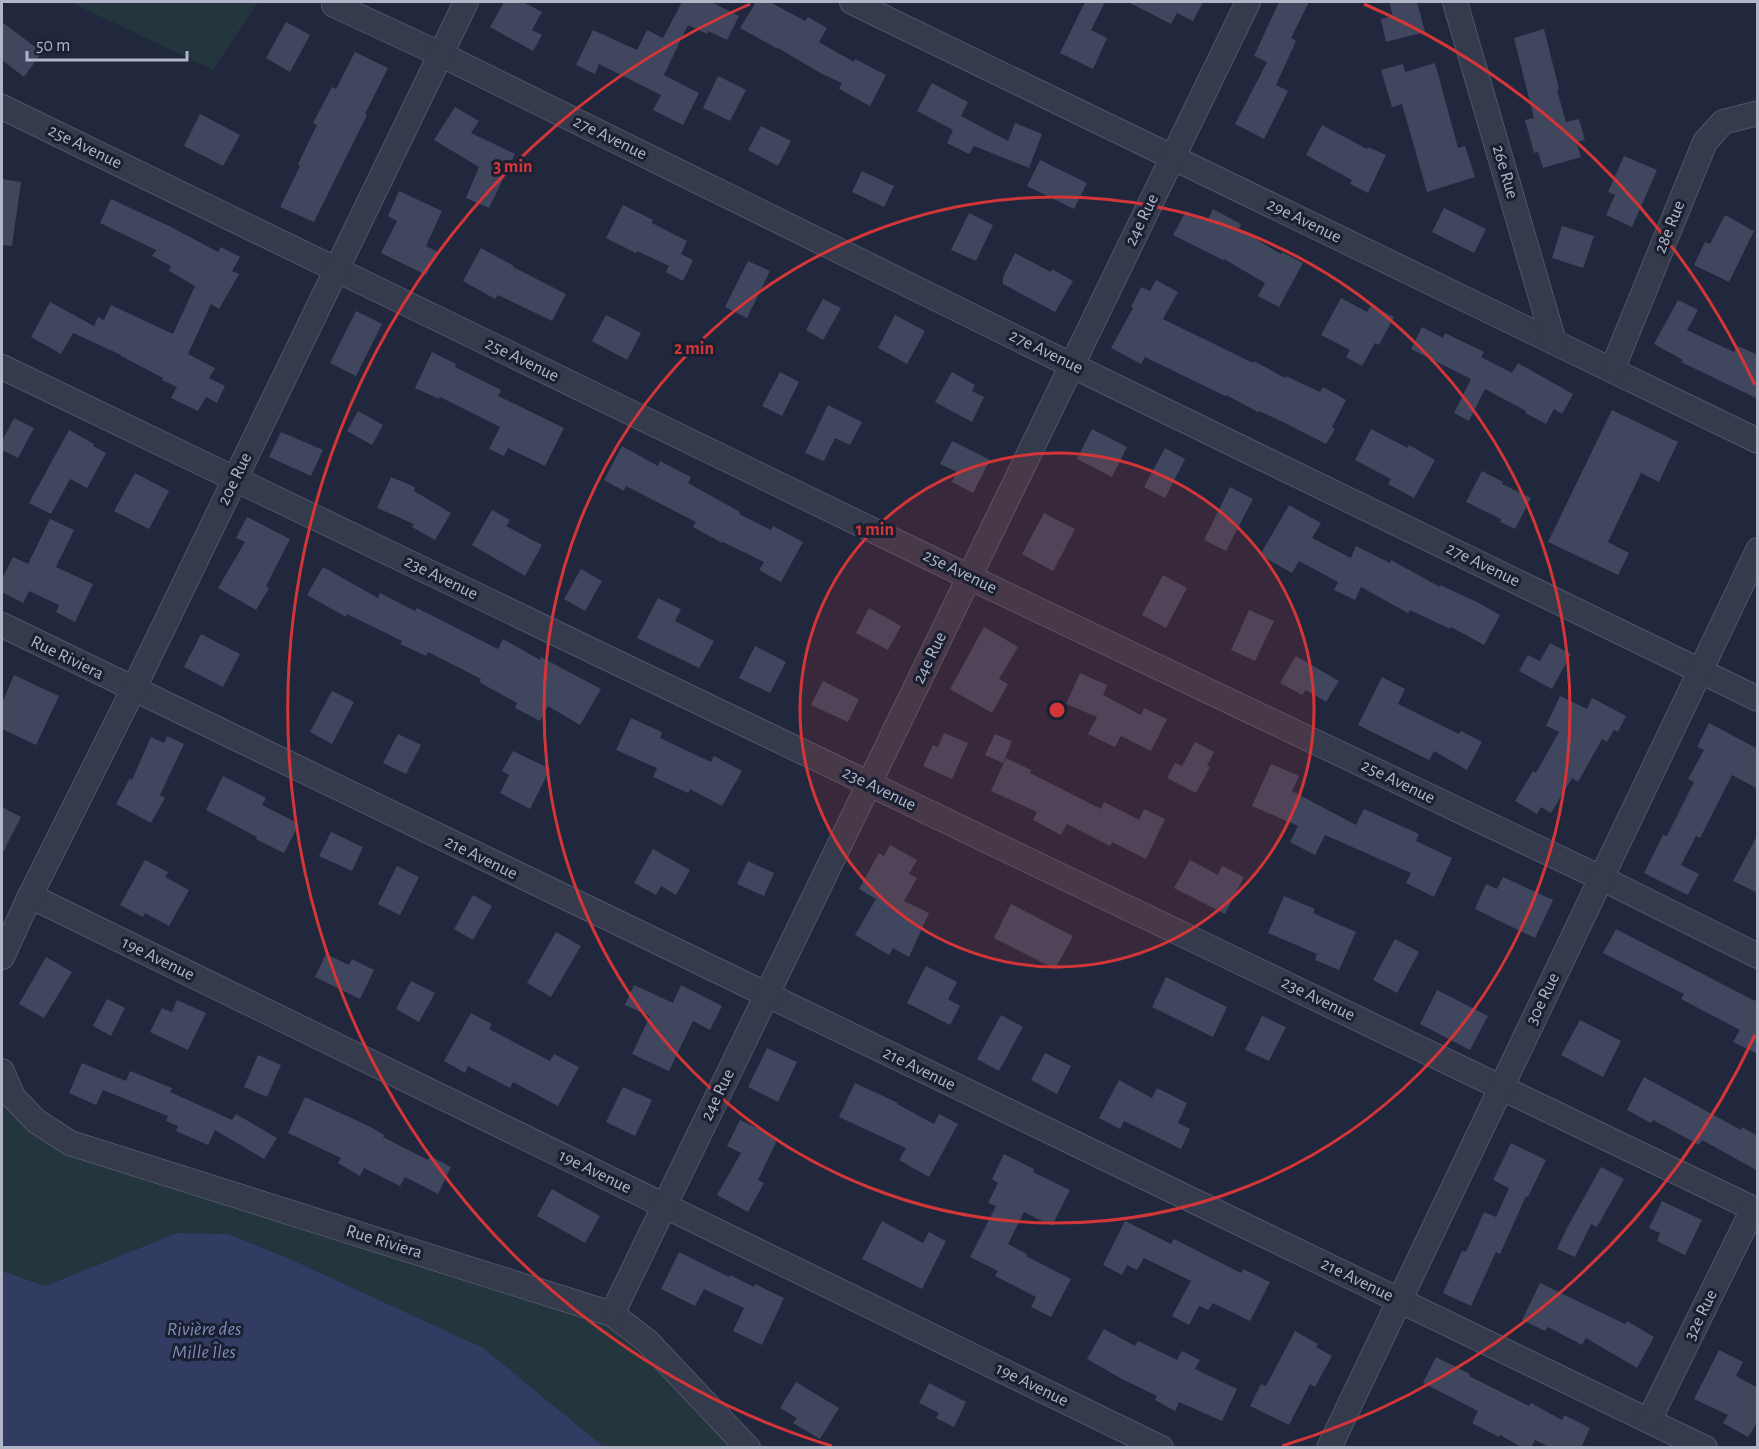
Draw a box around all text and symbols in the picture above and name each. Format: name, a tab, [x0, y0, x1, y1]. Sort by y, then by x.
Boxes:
scale bar	[27, 24, 188, 62]
text: 50 m	[36, 37, 70, 55]
street label: 27e Avenue	[570, 112, 650, 164]
street label: 25e Avenue	[45, 121, 125, 173]
street label: 26e Rue	[1489, 143, 1521, 201]
text: 3 min	[493, 158, 533, 176]
street label: 24e Rue	[1122, 191, 1162, 249]
street label: 29e Avenue	[1264, 195, 1344, 247]
street label: 28e Rue	[1651, 198, 1689, 256]
street label: 27e Avenue	[1006, 326, 1086, 378]
street label: 25e Avenue	[482, 334, 562, 386]
text: 2 min	[674, 340, 714, 358]
street label: 20e Rue	[215, 450, 255, 508]
text: 1 min	[856, 521, 894, 539]
street label: 27e Avenue	[1443, 539, 1523, 591]
street label: 25e Avenue	[920, 546, 1000, 598]
street label: 23e Avenue	[401, 553, 481, 603]
street label: 24e Rue	[910, 629, 950, 687]
street label: Rue Riviera	[28, 633, 106, 683]
centre of rings	[1047, 700, 1067, 720]
street label: 25e Avenue	[1358, 756, 1438, 808]
street label: 23e Avenue	[839, 764, 919, 814]
street label: 21e Avenue	[442, 833, 520, 883]
street label: 19e Avenue	[119, 934, 197, 984]
street label: 30e Rue	[1523, 970, 1563, 1028]
street label: 23e Avenue	[1278, 974, 1358, 1024]
street label: 21e Avenue	[880, 1044, 958, 1094]
street label: 24e Rue	[698, 1066, 738, 1124]
street label: 19e Avenue	[556, 1147, 634, 1197]
street label: Rue Riviera	[344, 1222, 424, 1262]
street label: 21e Avenue	[1318, 1255, 1396, 1305]
street label: 32e Rue	[1681, 1287, 1721, 1343]
water label: Rivière des Mille Îles	[167, 1319, 242, 1362]
street label: 19e Avenue	[993, 1360, 1071, 1410]

